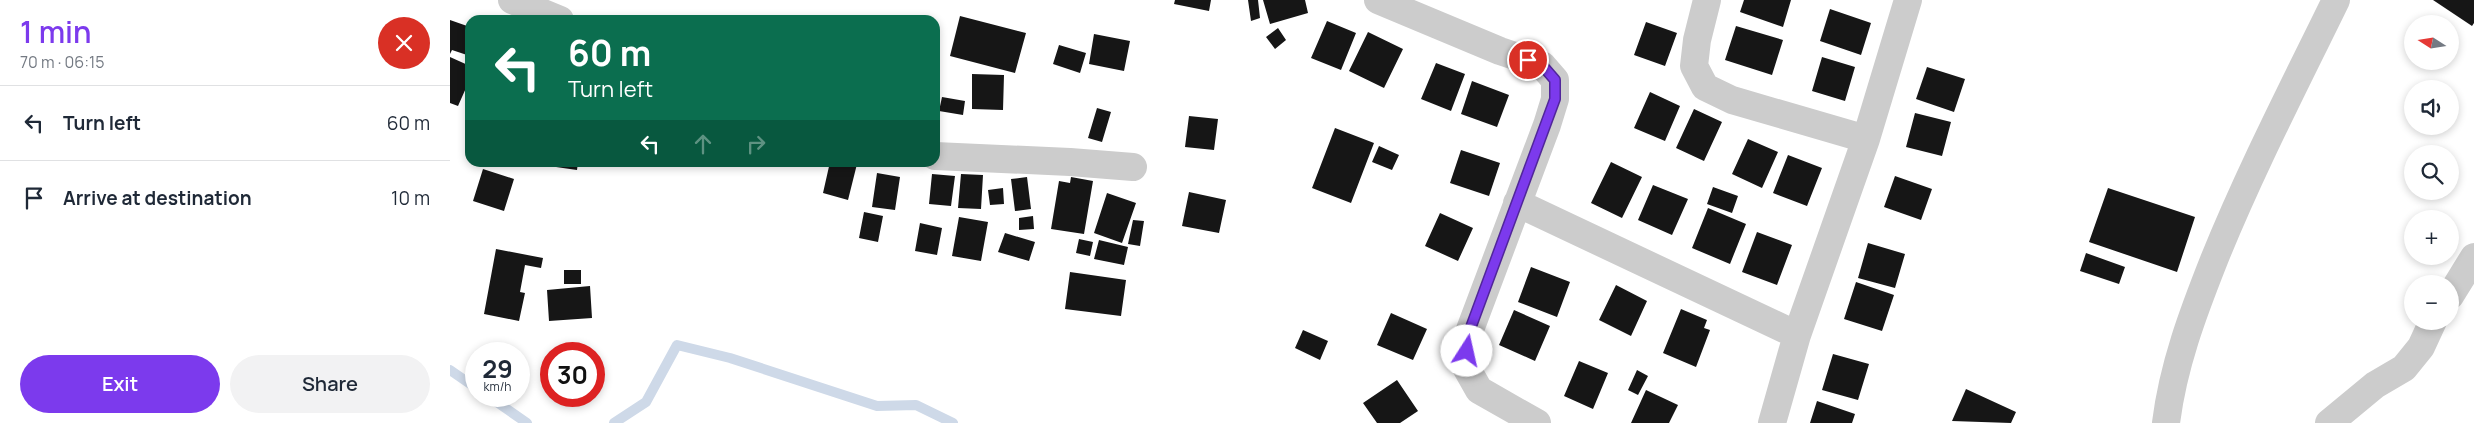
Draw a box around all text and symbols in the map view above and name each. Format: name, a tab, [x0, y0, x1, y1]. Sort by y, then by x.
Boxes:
text: 1 min	[20, 11, 92, 52]
north arrow	[2404, 15, 2459, 70]
map controls	[2404, 15, 2459, 330]
button: close	[378, 17, 430, 69]
text: 60 m	[568, 29, 651, 77]
icon: left	[485, 35, 550, 100]
pin	[1507, 39, 1549, 81]
icon: arrive	[1514, 46, 1542, 74]
text: 70 m · 06:15	[20, 51, 105, 73]
text: Turn left	[568, 74, 653, 104]
button: sound	[2404, 80, 2459, 135]
icon: left	[20, 109, 48, 137]
text: Turn left	[63, 110, 141, 136]
text: 60 m	[387, 110, 430, 136]
icon: left	[636, 130, 664, 158]
icon: ahead	[689, 130, 717, 158]
icon: right	[742, 130, 770, 158]
button: search	[2404, 145, 2459, 200]
icon: arrive	[20, 184, 48, 212]
text: Arrive at destination	[63, 185, 252, 211]
text: 10 m	[391, 185, 430, 211]
button: +	[2404, 210, 2459, 265]
button: −	[2404, 275, 2459, 330]
position arrow	[1440, 324, 1492, 376]
speed limit sign: 30	[540, 342, 605, 407]
text: 29	[482, 351, 513, 386]
button: Exit	[20, 355, 220, 413]
button: Share	[230, 355, 430, 413]
text: km/h	[484, 378, 511, 395]

